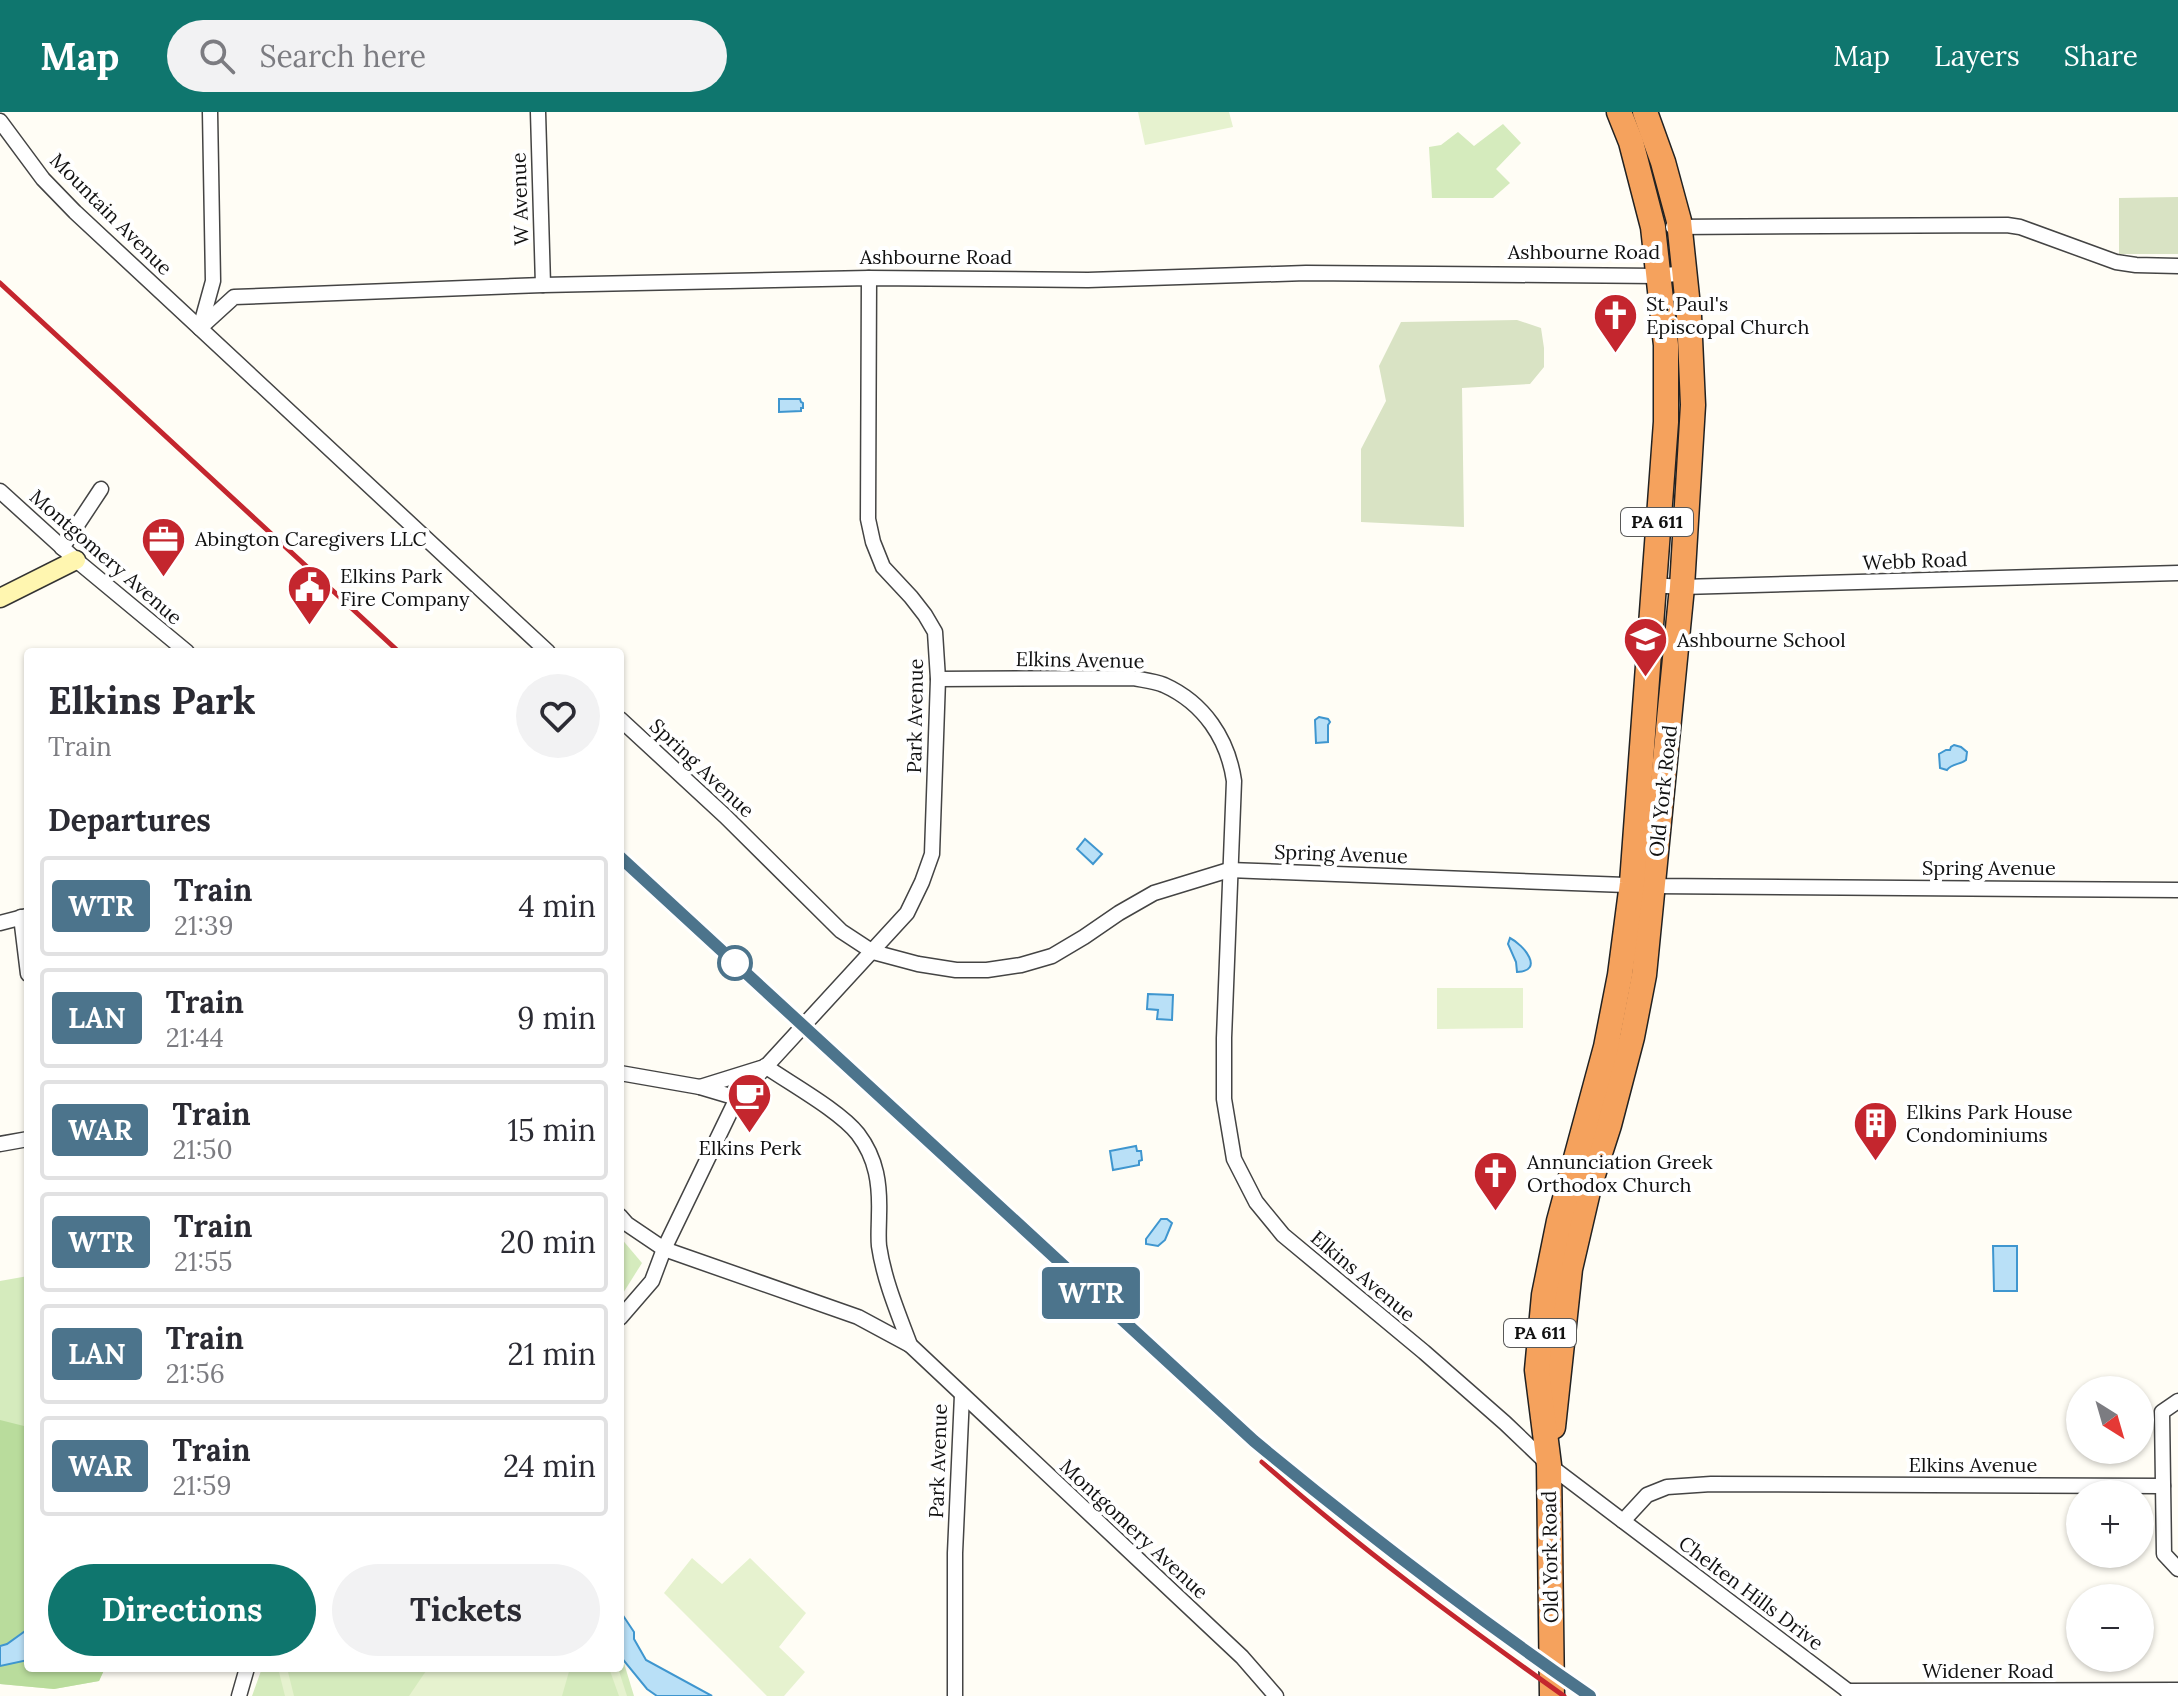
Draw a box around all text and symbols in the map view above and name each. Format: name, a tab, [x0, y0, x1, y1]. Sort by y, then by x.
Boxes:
search box	[167, 20, 727, 92]
text: Map	[40, 32, 119, 80]
icon: search	[195, 34, 239, 78]
text: Search here	[259, 37, 426, 75]
text: Map	[1833, 38, 1890, 74]
text: Layers	[1934, 38, 2020, 74]
text: Share	[2064, 38, 2138, 74]
street label: Mountain Avenue	[45, 147, 178, 280]
street label: W Avenue	[505, 152, 534, 246]
street label: Ashbourne Road	[1507, 239, 1660, 264]
street label: Ashbourne Road	[859, 244, 1012, 269]
place label: St. Paul's Episcopal Church	[1646, 291, 1809, 339]
church icon: St. Paul's Episcopal Church	[1591, 292, 1639, 355]
street label: Montgomery Avenue	[25, 484, 188, 630]
road number: PA 611	[1621, 508, 1693, 536]
office icon: Abington Caregivers LLC	[140, 515, 188, 578]
place label: Abington Caregivers LLC	[194, 526, 426, 551]
street label: Webb Road	[1862, 546, 1968, 575]
place label: Elkins Park Fire Company	[340, 563, 470, 611]
public building icon: Elkins Park Fire Company	[285, 564, 333, 627]
school or university icon: Ashbourne School	[1622, 616, 1670, 679]
place label: Ashbourne School	[1676, 627, 1846, 652]
street label: Elkins Avenue	[1015, 646, 1145, 673]
street label: Park Avenue	[901, 658, 928, 774]
button: heart	[516, 674, 600, 758]
text: Elkins Park	[48, 676, 256, 724]
street label: Spring Avenue	[645, 713, 760, 823]
street label: Old York Road	[1643, 724, 1682, 858]
text: Train	[48, 730, 112, 763]
text: Departures	[48, 801, 211, 839]
street label: Spring Avenue	[1274, 839, 1408, 868]
street label: Spring Avenue	[1922, 855, 2056, 880]
text: Train	[174, 871, 252, 909]
text: 4 min	[518, 887, 596, 925]
text: WTR	[68, 888, 134, 924]
text: 21:39	[174, 909, 234, 942]
unlabelled marker	[718, 946, 752, 980]
text: Train	[166, 983, 244, 1021]
text: 9 min	[517, 999, 596, 1037]
text: LAN	[68, 1000, 126, 1036]
text: 21:44	[166, 1021, 224, 1054]
cafe icon: Elkins Perk	[726, 1072, 774, 1135]
text: Train	[172, 1095, 251, 1133]
place label: Elkins Park House Condominiums	[1906, 1099, 2073, 1147]
building icon: Elkins Park House Condominiums	[1851, 1100, 1899, 1163]
text: 15 min	[507, 1111, 596, 1149]
text: WAR	[68, 1112, 132, 1148]
text: 21:50	[172, 1133, 233, 1166]
place label: Elkins Perk	[699, 1135, 802, 1160]
place label: Annunciation Greek Orthodox Church	[1526, 1149, 1713, 1197]
church icon: Annunciation Greek Orthodox Church	[1472, 1150, 1520, 1213]
text: Train	[174, 1207, 252, 1245]
text: 20 min	[500, 1223, 596, 1261]
text: WTR	[68, 1224, 134, 1260]
street label: Elkins Avenue	[1306, 1225, 1421, 1327]
text: 21:55	[174, 1245, 232, 1278]
line badge: WTR	[1045, 1267, 1137, 1319]
text: WTR	[1058, 1275, 1124, 1311]
text: Train	[166, 1319, 244, 1357]
road number: PA 611	[1504, 1319, 1576, 1347]
text: 21 min	[508, 1335, 596, 1373]
text: LAN	[68, 1336, 126, 1372]
text: 21:56	[166, 1357, 225, 1390]
north arrow	[2066, 1376, 2154, 1464]
map controls	[2066, 1376, 2154, 1672]
street label: Park Avenue	[923, 1403, 952, 1519]
text: Train	[172, 1431, 251, 1469]
text: 24 min	[503, 1447, 596, 1485]
text: WAR	[68, 1448, 132, 1484]
street label: Elkins Avenue	[1909, 1452, 2038, 1477]
street label: Montgomery Avenue	[1055, 1453, 1214, 1604]
text: 21:59	[172, 1469, 232, 1502]
button: +	[2066, 1480, 2154, 1568]
street label: Old York Road	[1536, 1491, 1563, 1623]
street label: Chelten Hills Drive	[1674, 1530, 1829, 1655]
button: Directions	[48, 1564, 316, 1656]
button: Tickets	[332, 1564, 600, 1656]
button: −	[2066, 1584, 2154, 1672]
street label: Widener Road	[1922, 1658, 2054, 1683]

